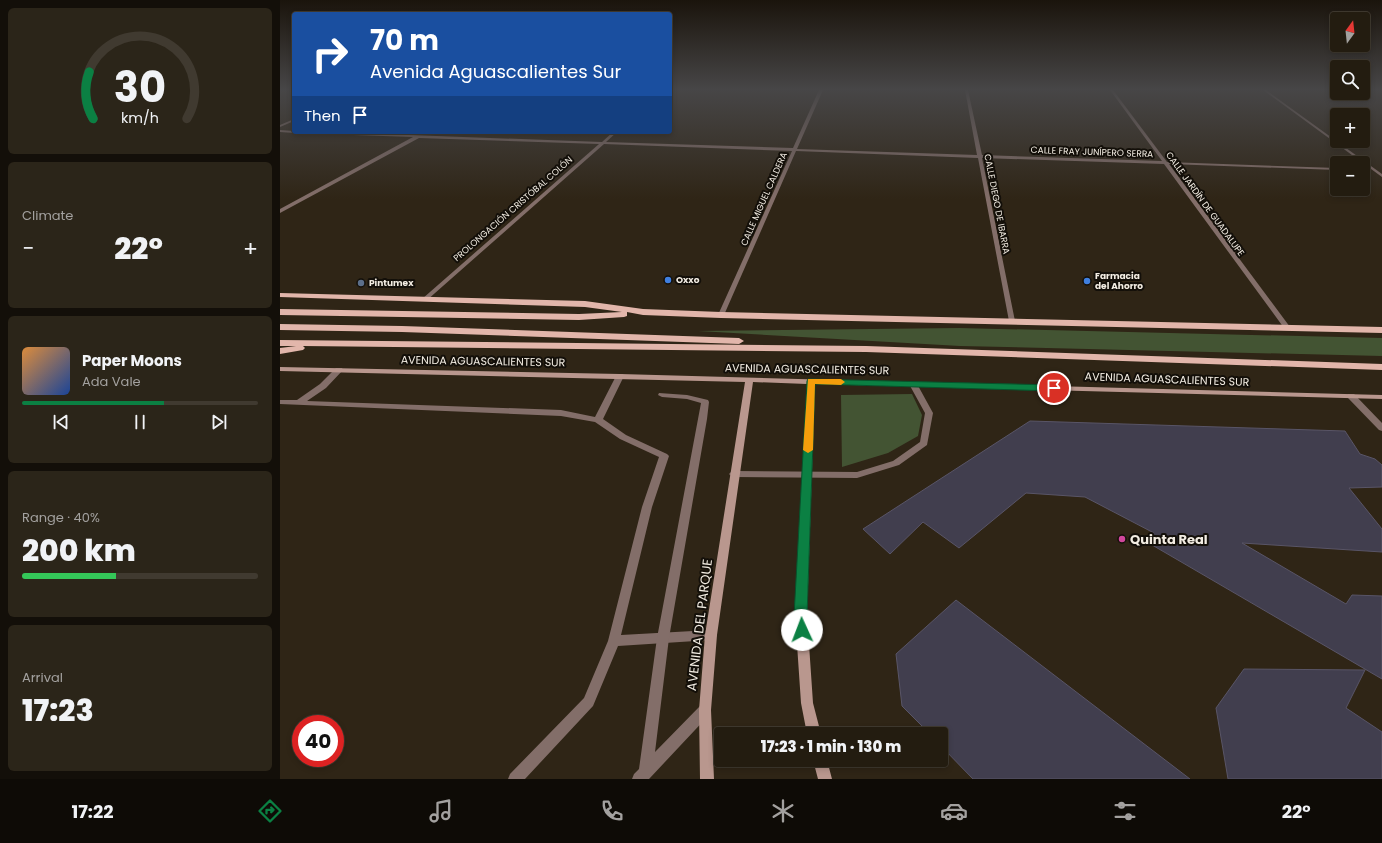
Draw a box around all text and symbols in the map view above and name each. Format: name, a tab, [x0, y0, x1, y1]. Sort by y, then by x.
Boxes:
north arrow	[1330, 12, 1370, 52]
map controls	[1330, 12, 1370, 196]
text: 70 m	[370, 21, 439, 60]
icon: right	[304, 28, 356, 80]
text: 30	[114, 58, 166, 117]
text: Avenida Aguascalientes Sur	[370, 59, 621, 84]
button: search	[1330, 60, 1370, 100]
icon: arrive	[349, 104, 371, 126]
text: Then	[304, 105, 341, 126]
text: km/h	[121, 108, 159, 128]
button: +	[1330, 108, 1370, 148]
street label: CALLE FRAY JUNÍPERO SERRA	[1031, 144, 1153, 160]
street label: CALLE JARDÍN DE GUADALUPE	[1163, 149, 1247, 259]
street label: CALLE MIGUEL CALDERA	[738, 150, 790, 248]
street label: CALLE DIEGO DE IBARRA	[981, 153, 1013, 255]
street label: PROLONGACIÓN CRISTÓBAL COLÓN	[451, 154, 575, 264]
button: −	[1330, 156, 1370, 196]
text: Climate	[22, 206, 73, 225]
text: 22°	[114, 227, 163, 270]
text: −	[22, 233, 34, 264]
text: +	[243, 233, 258, 264]
place label: Farmacia del Ahorro	[1095, 270, 1143, 292]
place label: Oxxo	[676, 274, 700, 286]
marker: Oxxo	[663, 275, 673, 285]
marker: Farmacia del Ahorro	[1082, 276, 1092, 286]
place label: Pintumex	[369, 277, 414, 289]
marker: Pintumex	[356, 278, 366, 288]
text: Paper Moons	[82, 350, 182, 371]
street label: AVENIDA AGUASCALIENTES SUR	[401, 352, 566, 370]
street label: AVENIDA AGUASCALIENTES SUR	[725, 360, 890, 378]
street label: AVENIDA AGUASCALIENTES SUR	[1084, 368, 1250, 390]
pin	[1037, 371, 1071, 405]
text: Ada Vale	[82, 372, 141, 391]
icon: arrive	[1043, 377, 1065, 399]
icon: previous	[50, 411, 72, 433]
icon: pause	[129, 411, 151, 433]
icon: next	[208, 411, 230, 433]
text: Range · 40%	[22, 508, 100, 527]
text: 200 km	[22, 529, 136, 572]
place label: Quinta Real	[1130, 530, 1208, 549]
marker: Quinta Real	[1117, 534, 1127, 544]
street label: AVENIDA DEL PARQUE	[682, 558, 717, 692]
position arrow	[781, 609, 823, 651]
text: Arrival	[22, 668, 63, 687]
text: 17:23	[22, 689, 94, 732]
speed limit sign: 40	[292, 715, 344, 767]
text: 17:23 · 1 min · 130 m	[761, 736, 901, 757]
icon: directions	[256, 797, 284, 825]
icon: music	[427, 797, 455, 825]
icon: phone	[598, 797, 626, 825]
icon: climate	[769, 797, 797, 825]
icon: car	[940, 797, 968, 825]
icon: filters	[1111, 797, 1139, 825]
text: 17:22	[71, 799, 114, 824]
text: 22°	[1282, 799, 1311, 824]

